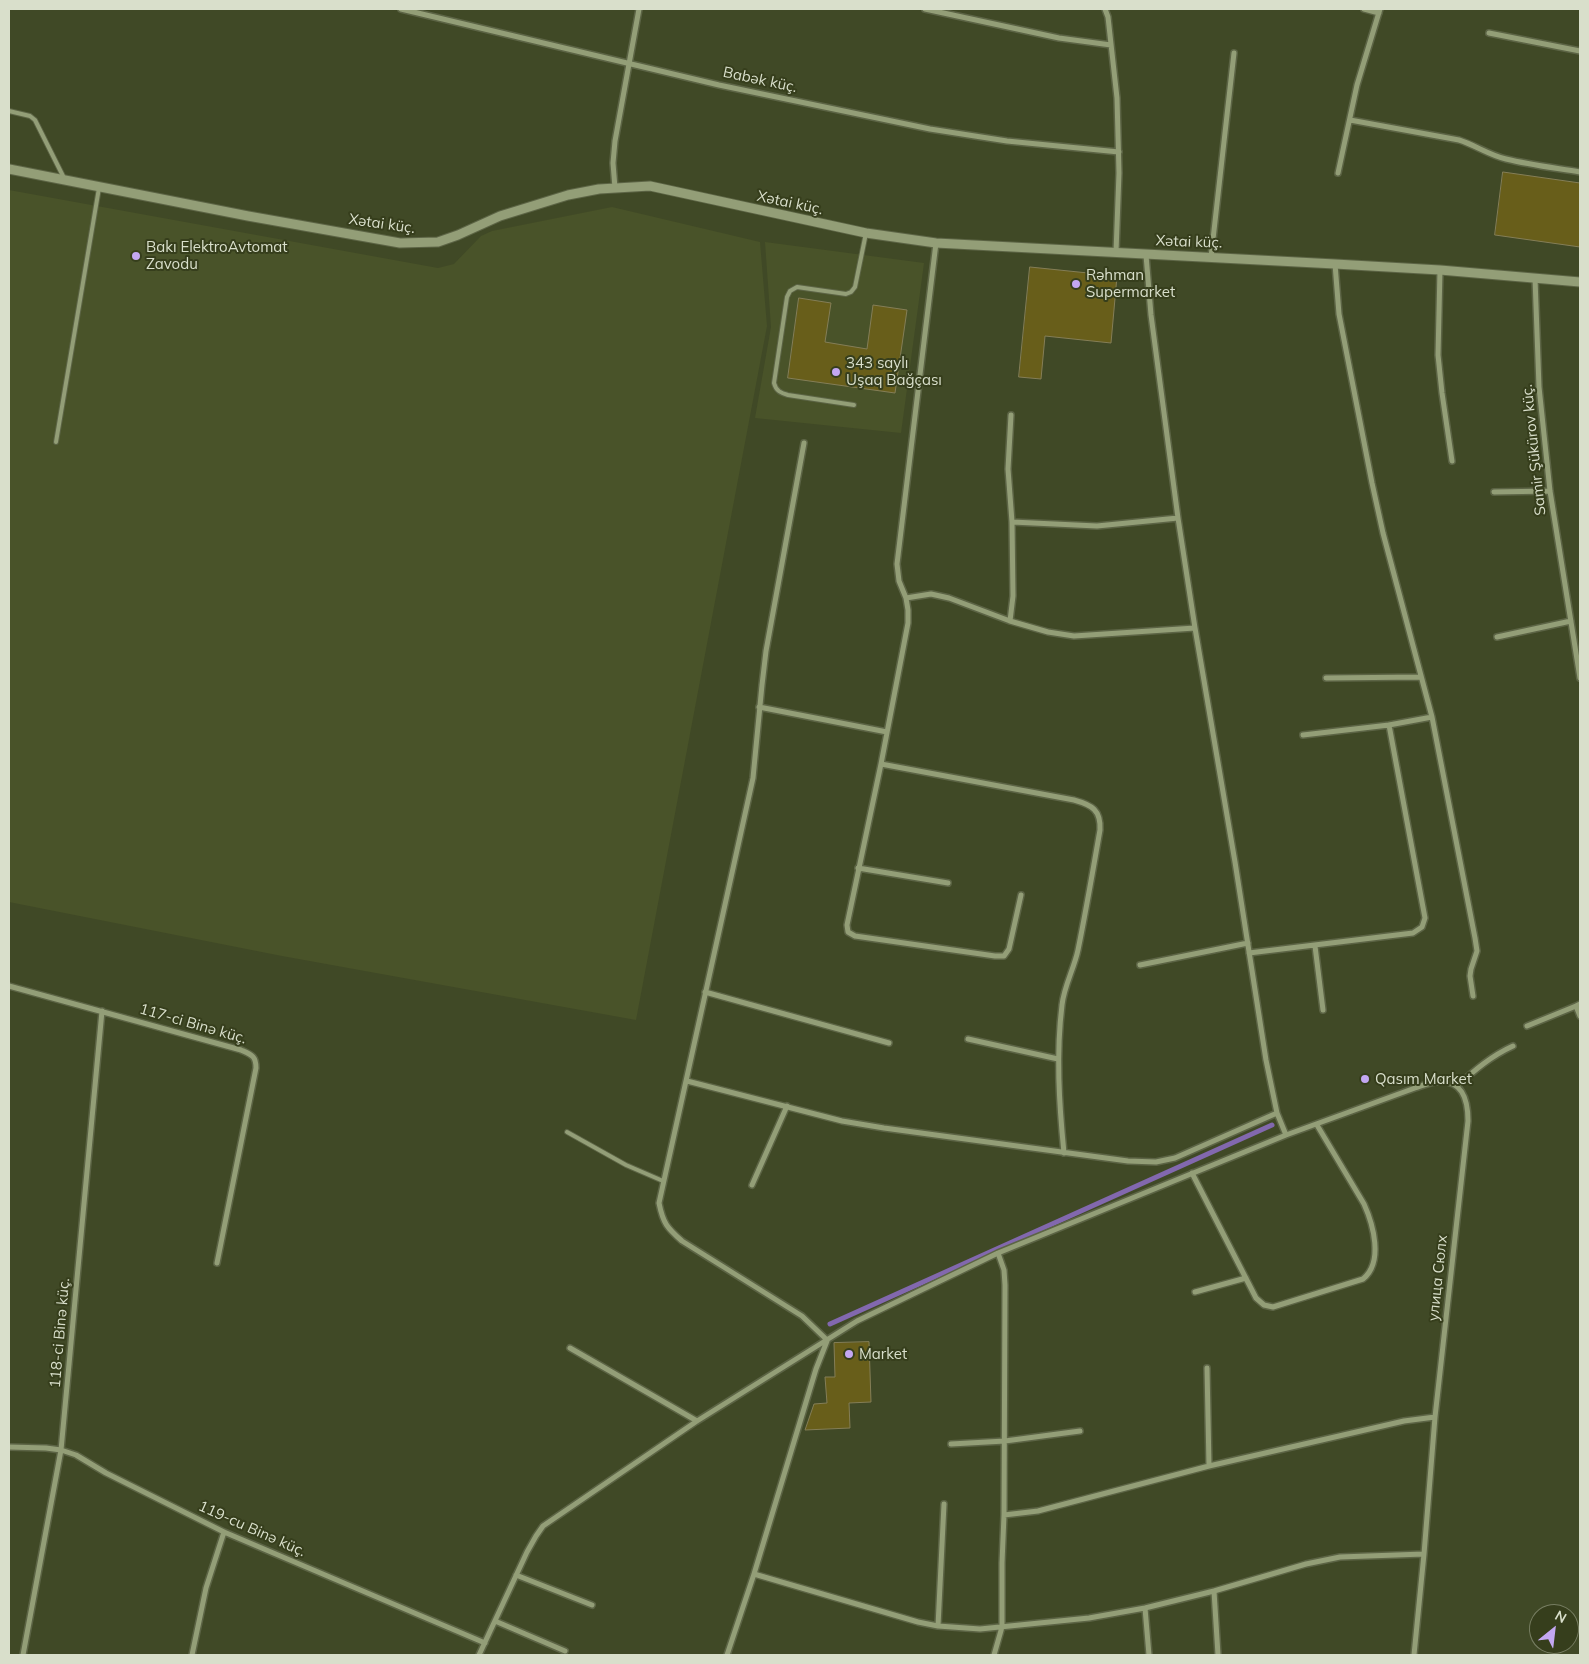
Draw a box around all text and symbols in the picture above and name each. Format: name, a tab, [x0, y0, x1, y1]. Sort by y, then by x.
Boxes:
street label: Babək küç.	[721, 63, 799, 97]
street label: Xətai küç.	[755, 187, 825, 219]
street label: Xətai küç.	[348, 210, 416, 238]
street label: Xətai küç.	[1155, 232, 1223, 252]
place label: Bakı ElektroAvtomat Zavodu	[146, 238, 288, 273]
marker: Bakı ElektroAvtomat Zavodu	[130, 250, 142, 262]
place label: Rəhman Supermarket	[1086, 266, 1175, 301]
marker: Rəhman Supermarket	[1070, 278, 1082, 290]
place label: 343 saylı Uşaq Bağçası	[846, 354, 942, 389]
marker: 343 saylı Uşaq Bağçası	[830, 366, 842, 378]
street label: Samir Şükürov küç.	[1518, 383, 1550, 517]
street label: 117-ci Binə küç.	[137, 1000, 249, 1048]
place label: Qasım Market	[1375, 1070, 1472, 1088]
marker: Qasım Market	[1359, 1073, 1371, 1085]
street label: улица Сюлх	[1425, 1234, 1451, 1322]
street label: 118-ci Binə küç.	[46, 1277, 74, 1389]
place label: Market	[859, 1345, 907, 1363]
marker: Market	[843, 1348, 855, 1360]
street label: 119-cu Binə küç.	[196, 1497, 308, 1561]
north arrow	[1529, 1604, 1579, 1654]
text: N	[1552, 1606, 1570, 1627]

